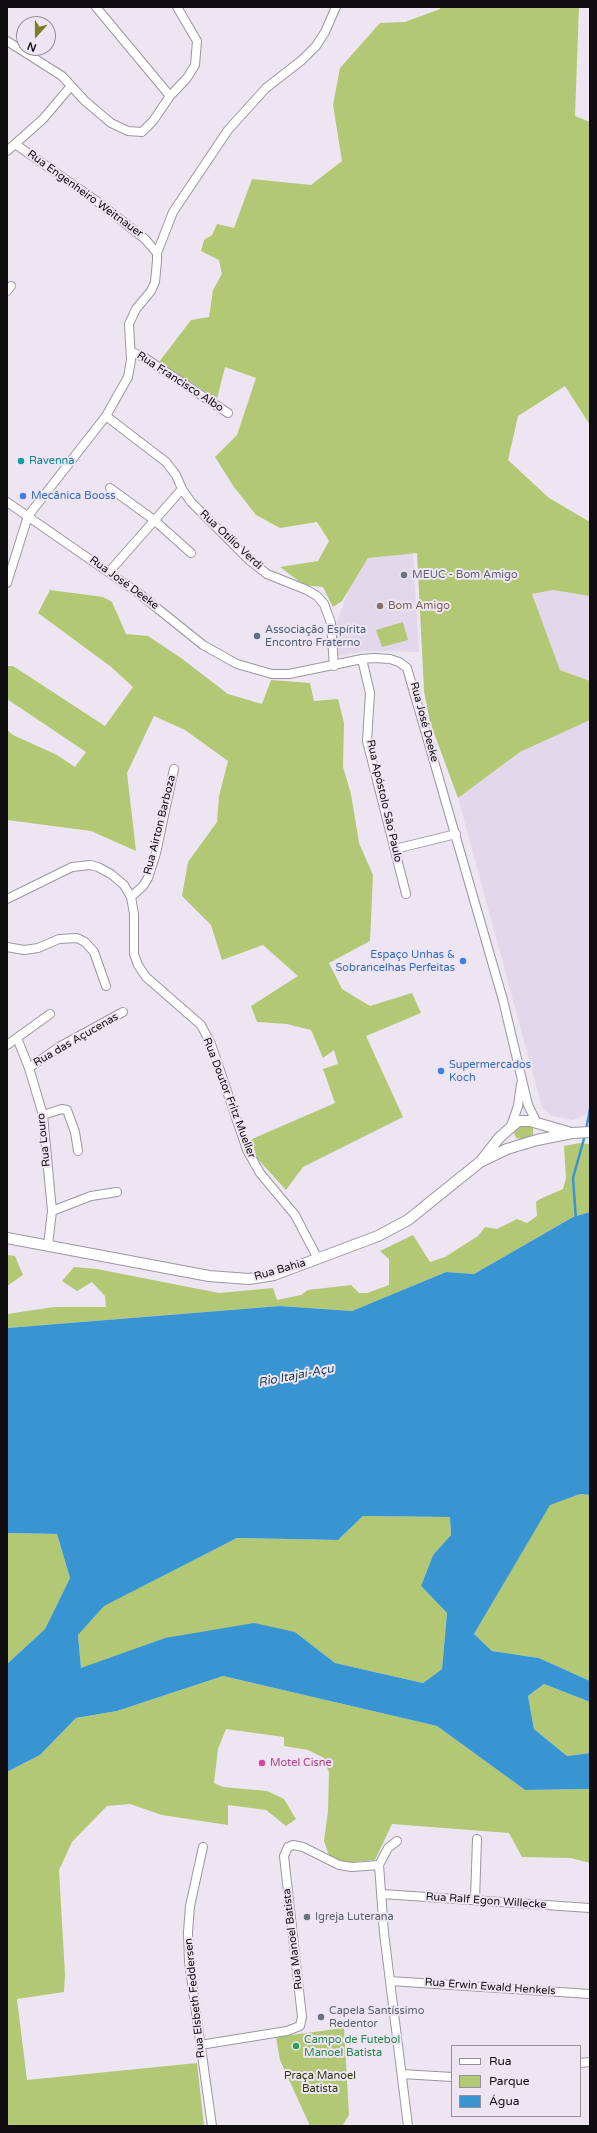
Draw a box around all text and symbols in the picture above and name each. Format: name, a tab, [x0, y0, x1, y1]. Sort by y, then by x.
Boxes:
north arrow	[16, 16, 56, 56]
text: N	[25, 39, 38, 54]
street label: Rua Engenheiro Weitnauer	[24, 147, 146, 241]
street label: Rua Francisco Albo	[134, 349, 226, 415]
place label: Ravenna	[29, 454, 74, 468]
marker: Ravenna	[16, 456, 26, 466]
place label: Mecânica Booss	[31, 489, 116, 503]
marker: Mecânica Booss	[18, 491, 28, 501]
street label: Rua Otílio Verdi	[197, 507, 265, 573]
street label: Rua José Deeke	[87, 553, 161, 613]
place label: MEUC - Bom Amigo	[412, 568, 518, 582]
marker: MEUC - Bom Amigo	[399, 570, 409, 580]
place label: Bom Amigo	[388, 599, 450, 613]
marker: Bom Amigo	[375, 601, 385, 611]
place label: Associação Espírita Encontro Fraterno	[265, 623, 366, 649]
marker: Associação Espírita Encontro Fraterno	[252, 631, 262, 641]
street label: Rua José Deeke	[407, 681, 441, 763]
street label: Rua Apóstolo São Paulo	[363, 738, 405, 864]
street label: Rua Airton Barboza	[141, 774, 179, 876]
place label: Espaço Unhas & Sobrancelhas Perfeitas	[336, 948, 455, 974]
marker: Espaço Unhas & Sobrancelhas Perfeitas	[458, 956, 468, 966]
street label: Rua das Açucenas	[31, 1010, 121, 1070]
street label: Rua Doutor Fritz Mueller	[200, 1036, 258, 1160]
place label: Supermercados Koch	[449, 1058, 531, 1084]
marker: Supermercados Koch	[436, 1066, 446, 1076]
street label: Rua Louro	[35, 1112, 53, 1168]
street label: Rua Bahia	[253, 1256, 307, 1284]
water label: Rio Itajaí-Açu	[257, 1362, 335, 1390]
place label: Motel Cisne	[270, 1756, 332, 1770]
marker: Motel Cisne	[257, 1758, 267, 1768]
street label: Rua Manoel Batista	[280, 1888, 306, 1990]
street label: Rua Ralf Egon Willecke	[425, 1890, 547, 1912]
place label: Igreja Luterana	[315, 1910, 394, 1924]
marker: Igreja Luterana	[302, 1912, 312, 1922]
street label: Rua Elsbeth Feddersen	[182, 1937, 208, 2059]
street label: Rua Erwin Ewald Henkels	[424, 1976, 556, 1998]
place label: Capela Santíssimo Redentor	[329, 2004, 424, 2030]
marker: Capela Santíssimo Redentor	[316, 2012, 326, 2022]
place label: Campo de Futebol Manoel Batista	[304, 2033, 400, 2059]
marker: Campo de Futebol Manoel Batista	[291, 2041, 301, 2051]
legend	[451, 2045, 581, 2117]
text: Rua	[489, 2054, 512, 2068]
park label: Praça Manoel Batista	[284, 2069, 356, 2095]
text: Parque	[489, 2074, 530, 2088]
text: Água	[489, 2094, 519, 2108]

